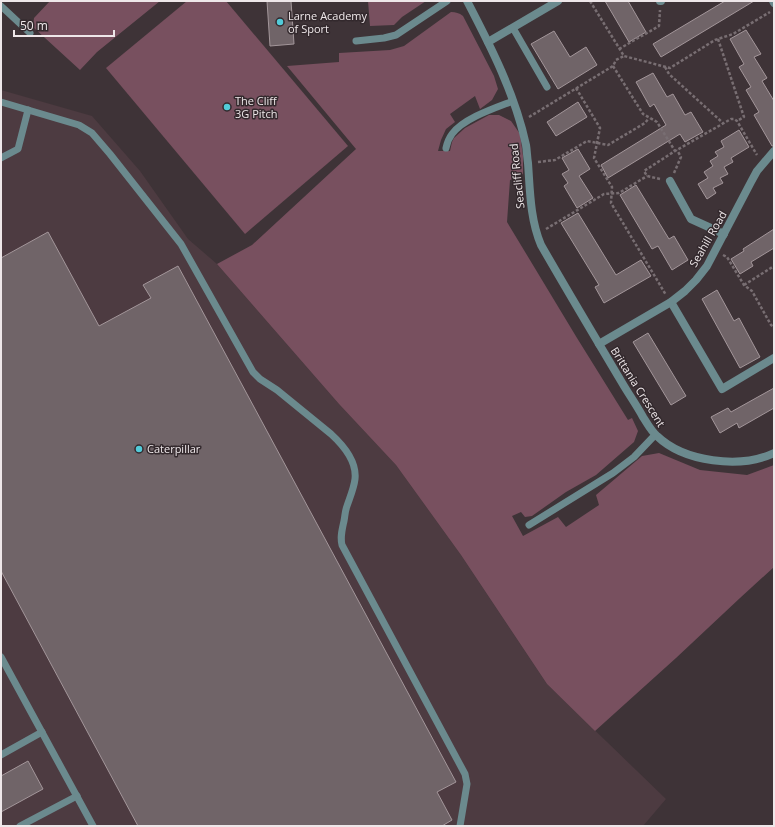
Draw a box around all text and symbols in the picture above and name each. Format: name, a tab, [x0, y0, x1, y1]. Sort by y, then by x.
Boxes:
place label: Larne Academy of Sport	[288, 8, 368, 36]
scale bar	[14, 12, 114, 38]
text: 50 m	[20, 17, 48, 34]
marker: Larne Academy of Sport	[275, 17, 285, 27]
place label: The Cliff 3G Pitch	[235, 93, 277, 121]
marker: The Cliff 3G Pitch	[222, 102, 232, 112]
street label: Seacliff Road	[506, 143, 527, 209]
street label: Seahill Road	[685, 208, 730, 270]
street label: Brittania Crescent	[608, 344, 669, 430]
place label: Caterpillar	[147, 441, 201, 456]
marker: Caterpillar	[134, 444, 144, 454]

